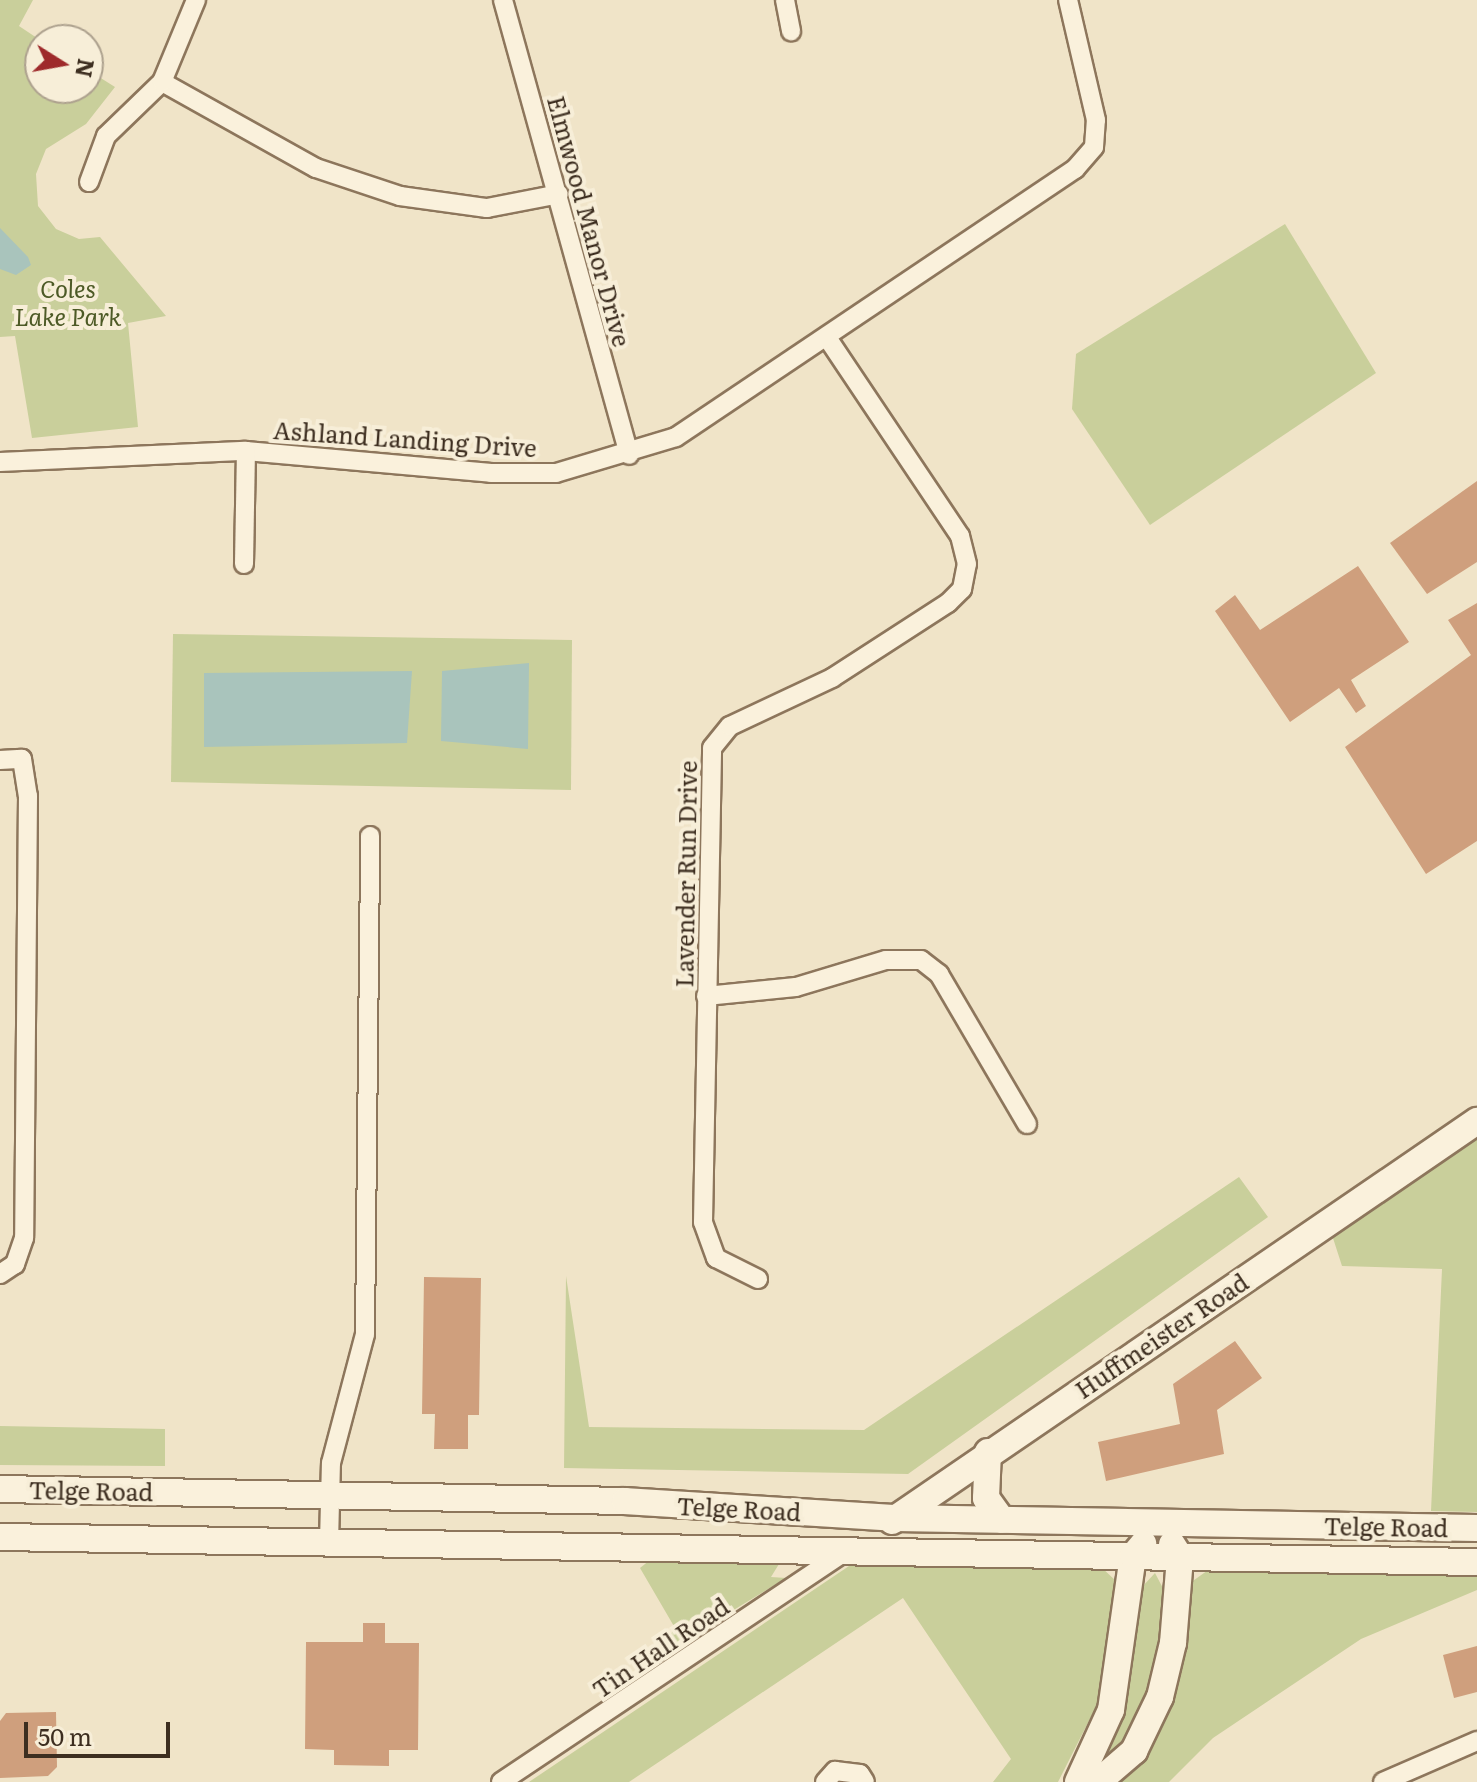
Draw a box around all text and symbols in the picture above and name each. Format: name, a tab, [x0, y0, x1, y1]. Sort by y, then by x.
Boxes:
north arrow	[24, 24, 104, 104]
text: N	[68, 56, 104, 81]
street label: Elmwood Manor Drive	[543, 92, 637, 350]
park label: Coles Lake Park	[14, 274, 122, 330]
street label: Ashland Landing Drive	[272, 414, 538, 462]
street label: Lavender Run Drive	[669, 760, 701, 988]
street label: Huffmeister Road	[1069, 1266, 1253, 1404]
street label: Telge Road	[28, 1475, 154, 1505]
street label: Telge Road	[676, 1490, 802, 1526]
street label: Telge Road	[1323, 1511, 1449, 1541]
street label: Tin Hall Road	[586, 1591, 734, 1703]
scale bar	[28, 1706, 174, 1756]
text: 50 m	[38, 1718, 92, 1753]

